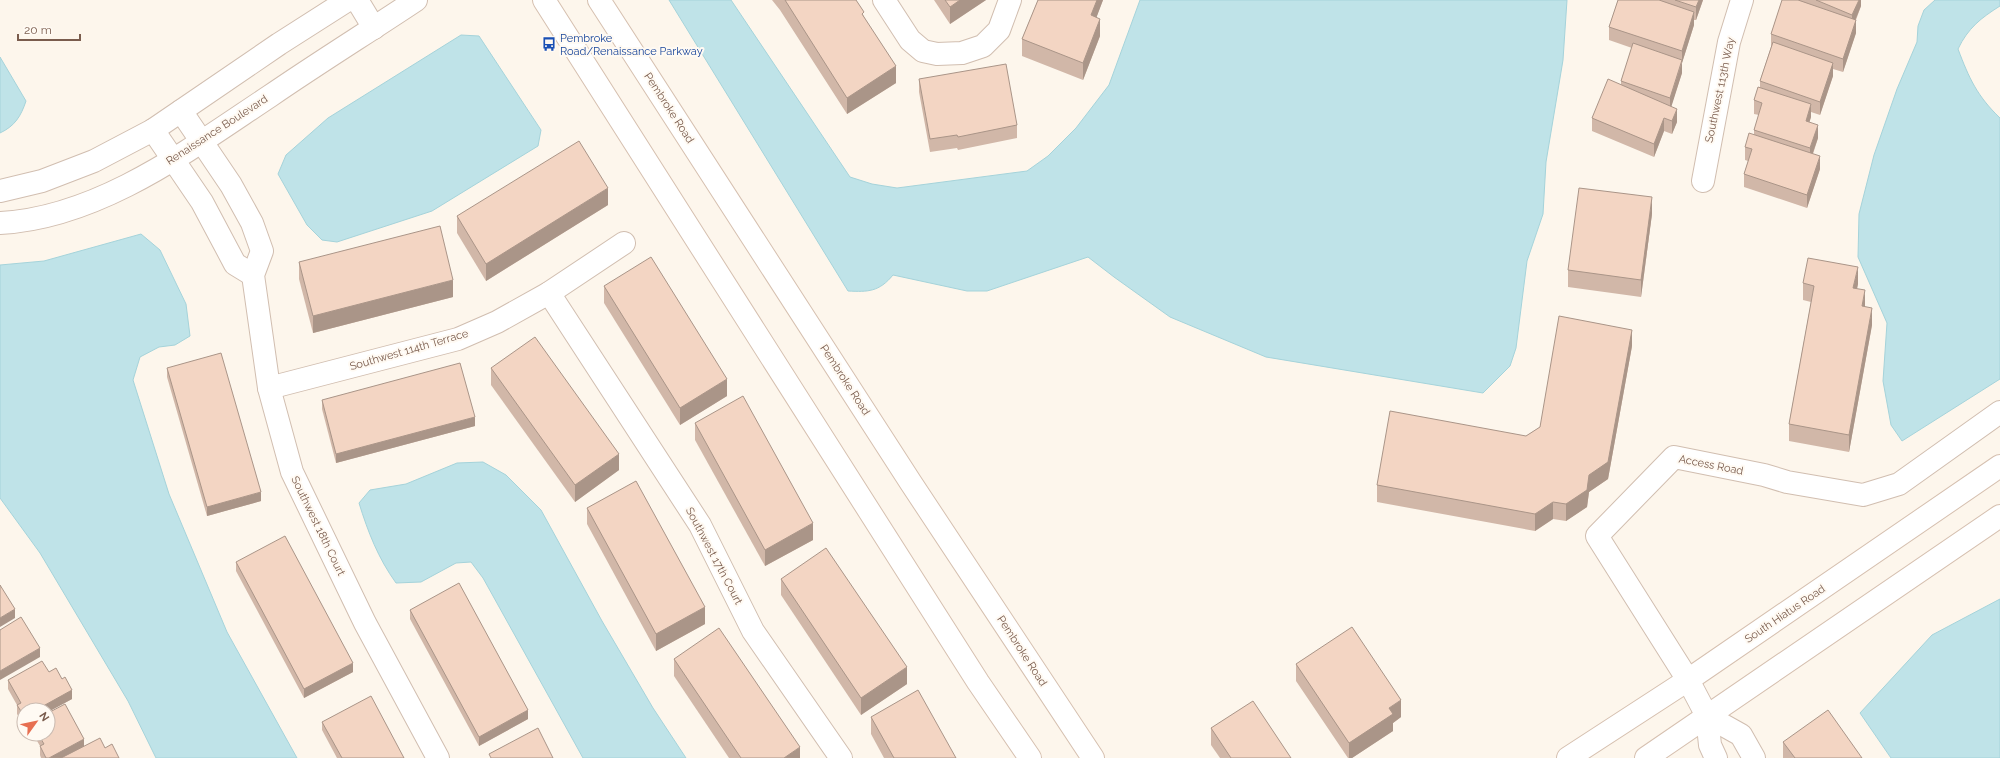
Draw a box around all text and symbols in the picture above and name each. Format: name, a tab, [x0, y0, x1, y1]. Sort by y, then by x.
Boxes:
scale bar	[18, 16, 80, 42]
text: 20 m	[24, 23, 52, 37]
place label: Pembroke Road/Renaissance Parkway	[560, 32, 703, 58]
bus stop icon: Pembroke Road/Renaissance Parkway	[541, 36, 557, 52]
street label: Southwest 113th Way	[1702, 36, 1738, 144]
street label: Pembroke Road	[641, 70, 697, 146]
street label: Renaissance Boulevard	[164, 92, 270, 168]
street label: Southwest 114th Terrace	[348, 327, 470, 373]
street label: Pembroke Road	[817, 342, 873, 418]
street label: Access Road	[1678, 452, 1745, 478]
street label: Southwest 18th Court	[288, 474, 348, 578]
street label: Southwest 17th Court	[683, 505, 745, 607]
street label: South Hiatus Road	[1742, 582, 1828, 646]
street label: Pembroke Road	[994, 613, 1050, 689]
north arrow	[16, 702, 56, 742]
text: N	[36, 710, 52, 724]

